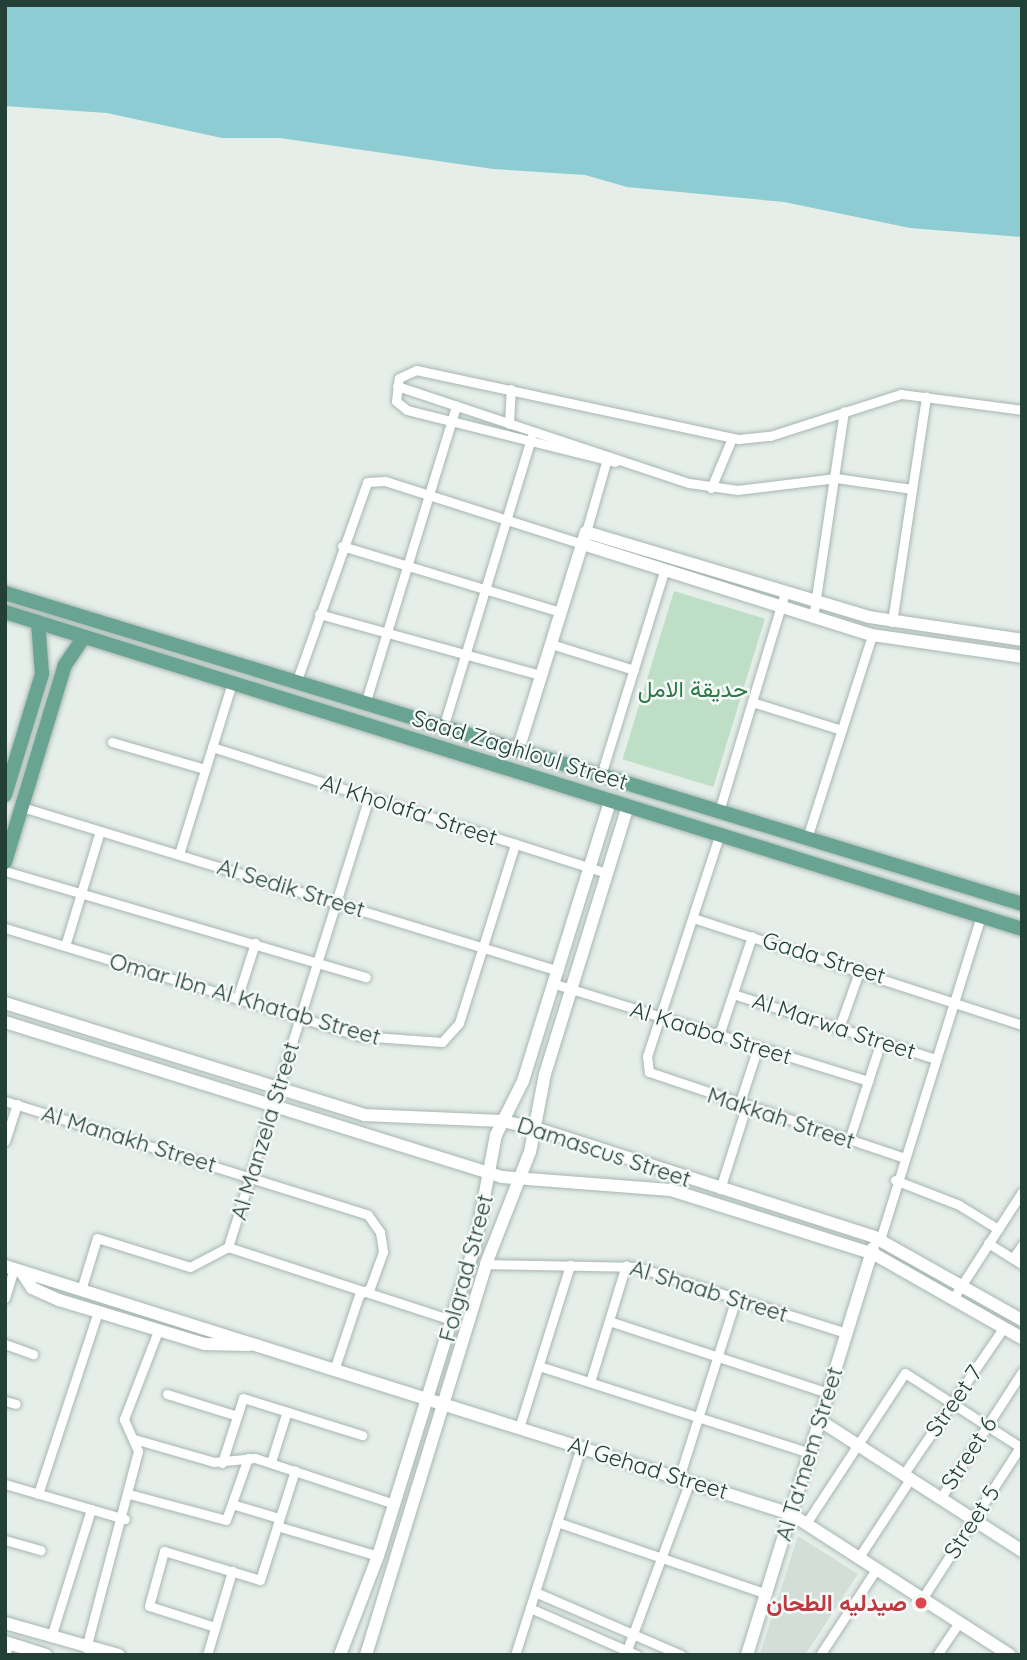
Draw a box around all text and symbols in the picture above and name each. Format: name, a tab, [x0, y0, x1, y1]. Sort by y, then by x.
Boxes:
park label: حديقة الامل	[638, 675, 748, 703]
street label: Saad Zaghloul Street	[409, 704, 631, 796]
street label: Al Kholafa' Street	[317, 768, 501, 852]
street label: Al Sedik Street	[214, 852, 368, 924]
street label: Gada Street	[759, 926, 889, 990]
street label: Omar Ibn Al Khatab Street	[106, 947, 384, 1051]
street label: Al Marwa Street	[749, 987, 919, 1065]
street label: Al Kaaba Street	[627, 995, 795, 1071]
street label: Al Manzela Street	[225, 1039, 305, 1223]
street label: Makkah Street	[704, 1081, 858, 1155]
street label: Al Manakh Street	[38, 1099, 220, 1179]
street label: Damascus Street	[514, 1111, 694, 1193]
street label: Folgrad Street	[433, 1191, 499, 1345]
street label: Al Shaab Street	[627, 1254, 791, 1328]
street label: Street 7	[919, 1360, 989, 1442]
street label: Al Ta'mem Street	[769, 1364, 849, 1544]
street label: Street 6	[935, 1411, 1003, 1495]
street label: Al Gehad Street	[565, 1431, 731, 1505]
street label: Street 5	[938, 1480, 1006, 1564]
place label: صيدليه الطحان	[766, 1589, 907, 1617]
marker: صيدليه الطحان	[913, 1595, 929, 1611]

